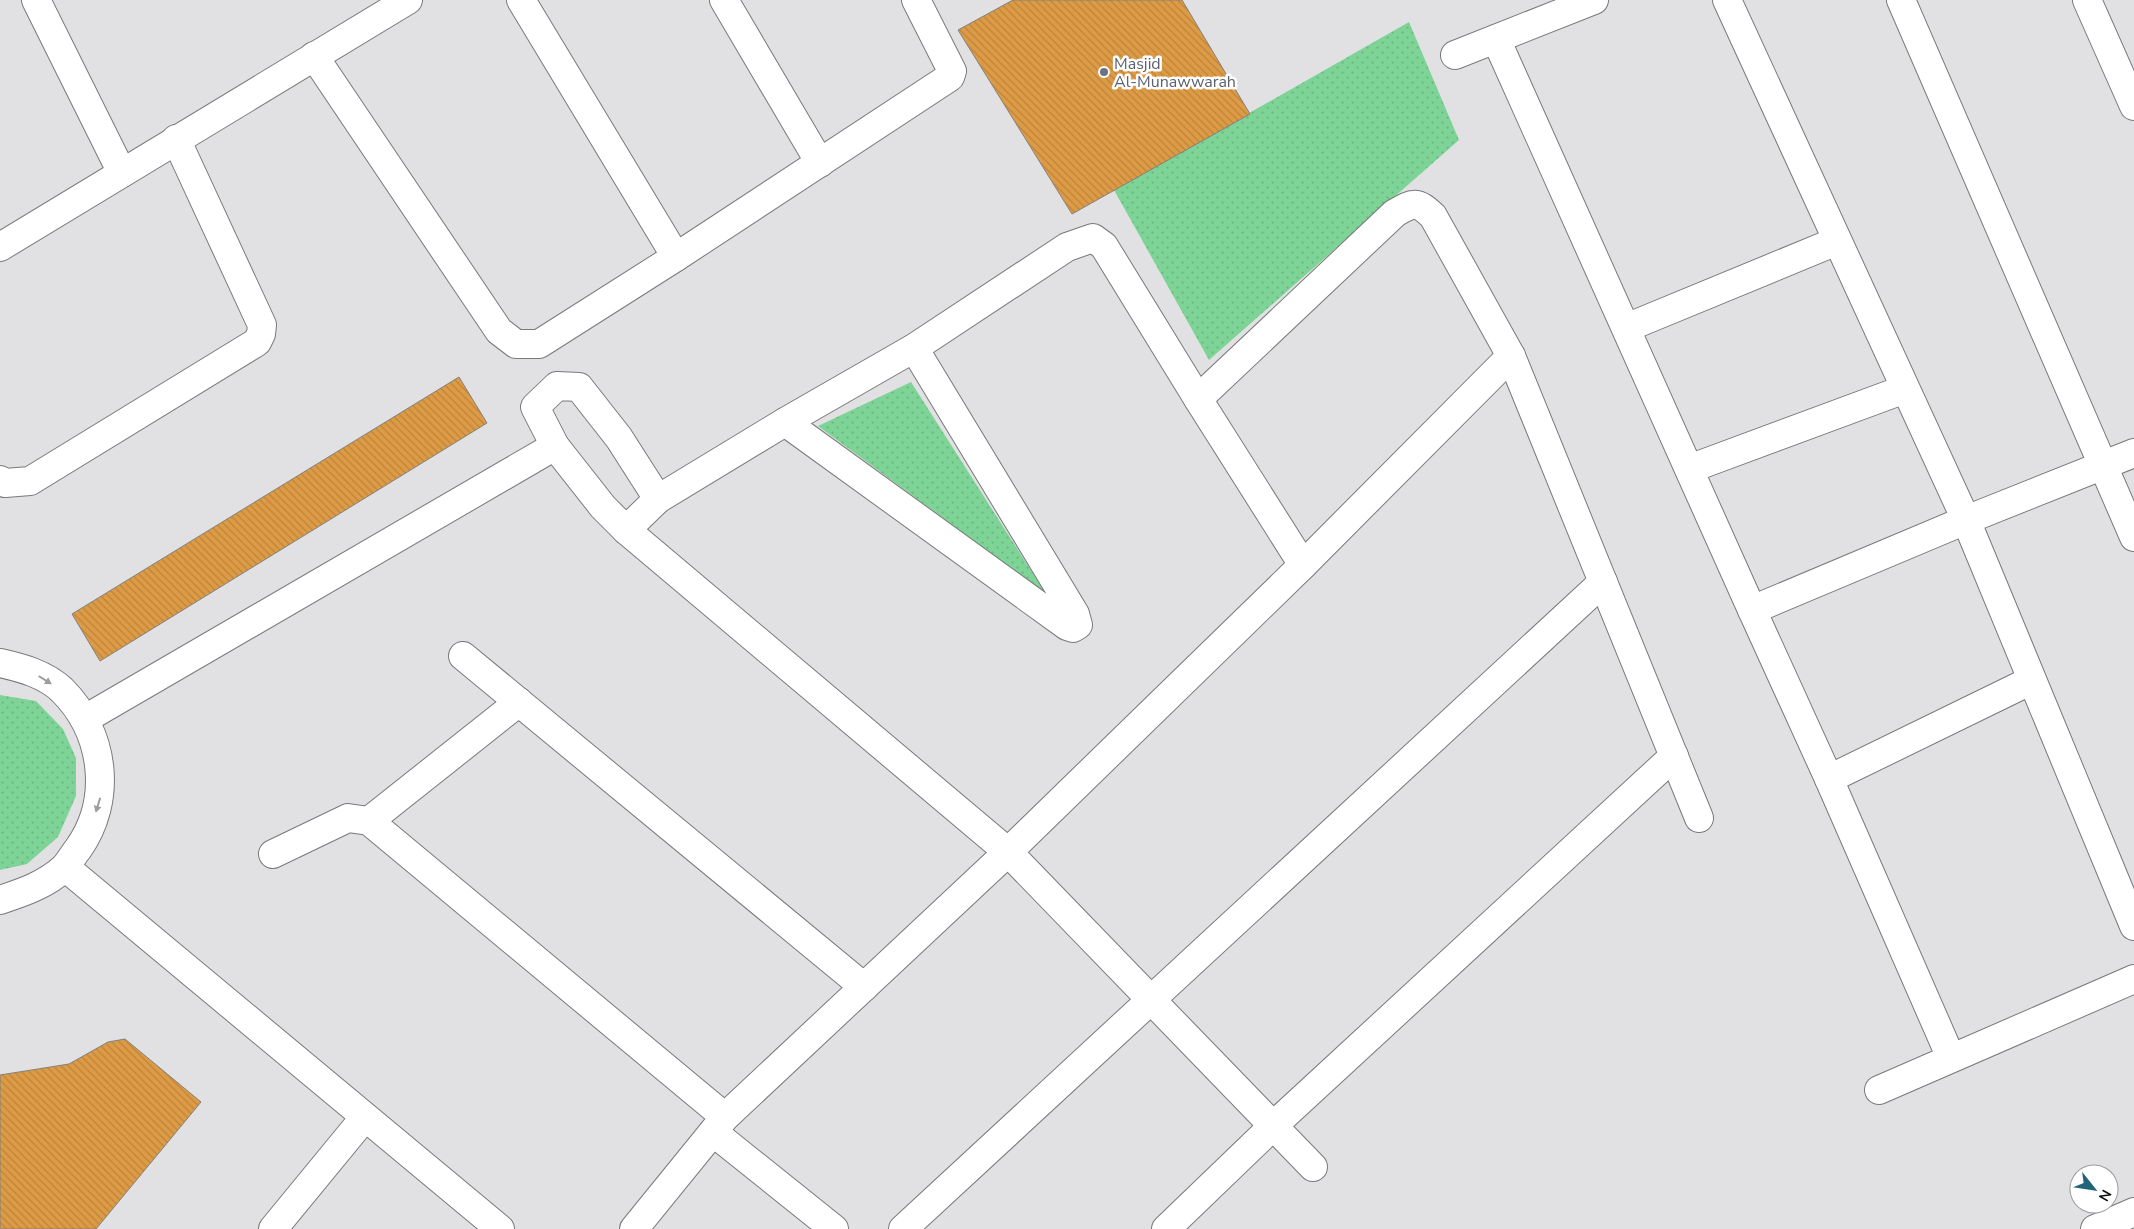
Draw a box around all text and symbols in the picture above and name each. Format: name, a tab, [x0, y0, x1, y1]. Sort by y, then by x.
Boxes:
place label: Masjid Al-Munawwarah	[1114, 53, 1236, 93]
marker: Masjid Al-Munawwarah	[1098, 66, 1110, 78]
one-way arrow	[38, 675, 52, 684]
one-way arrow	[93, 797, 101, 812]
north arrow	[2069, 1164, 2119, 1214]
text: N	[2094, 1186, 2116, 1205]

